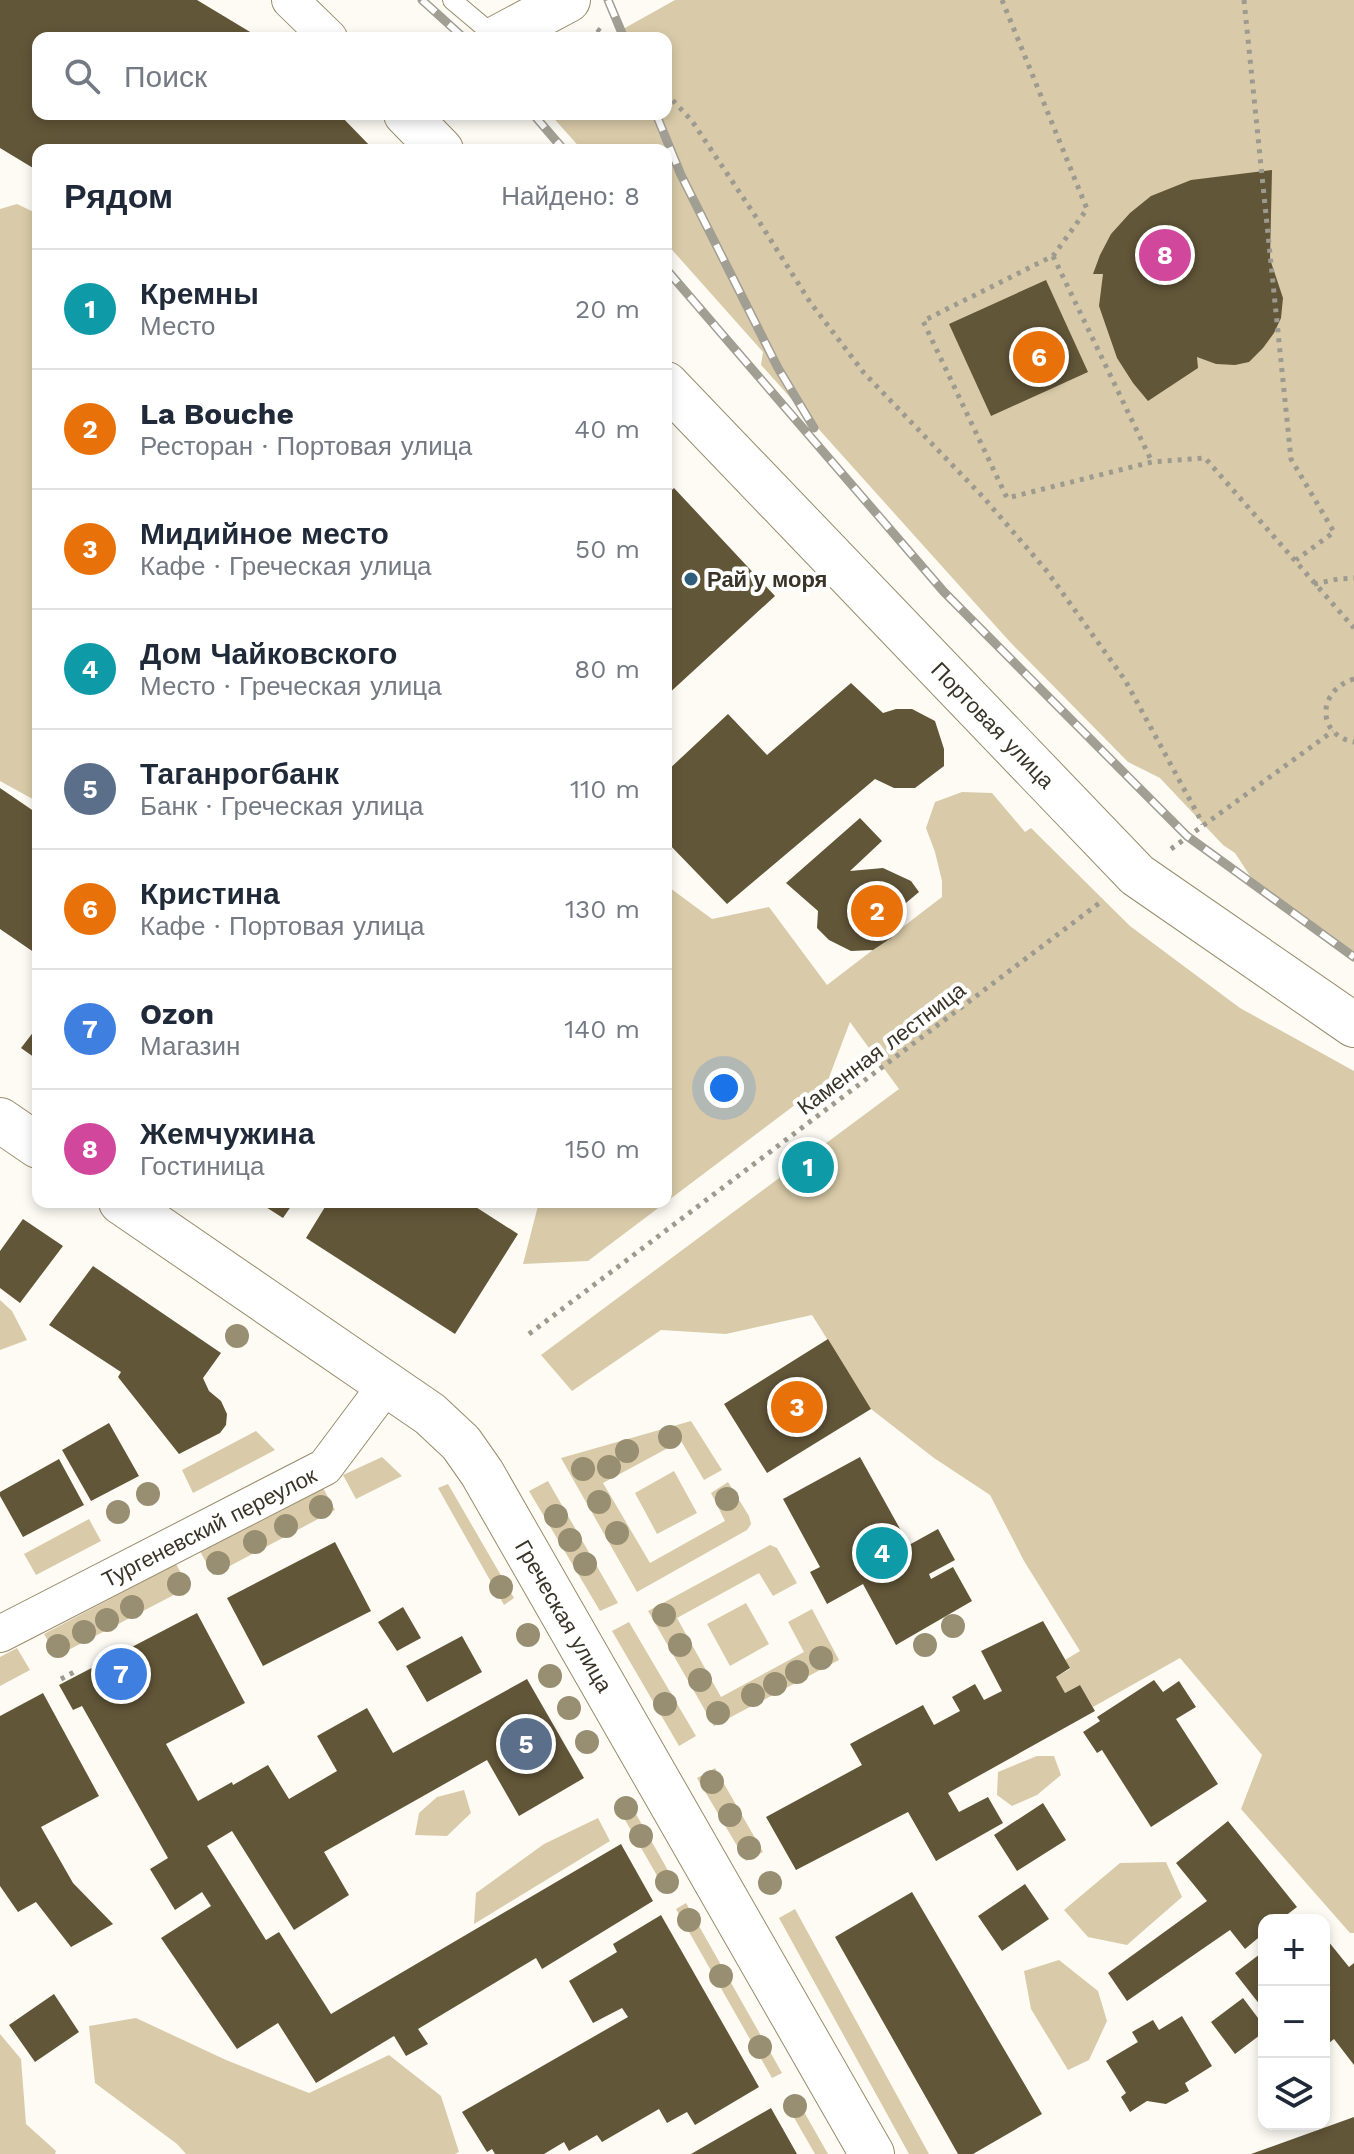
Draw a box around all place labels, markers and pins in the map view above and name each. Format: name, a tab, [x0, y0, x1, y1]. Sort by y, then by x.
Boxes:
pin: 8	[1139, 225, 1191, 285]
pin: 6	[1013, 327, 1065, 387]
place label: Рай у моря	[707, 567, 827, 592]
marker: Рай у моря	[682, 570, 700, 588]
pin: 2	[851, 881, 903, 941]
pin: 1	[782, 1137, 834, 1197]
pin: 3	[771, 1377, 823, 1437]
pin: 4	[856, 1523, 908, 1583]
pin: 7	[95, 1644, 147, 1704]
pin: 5	[500, 1714, 552, 1774]

